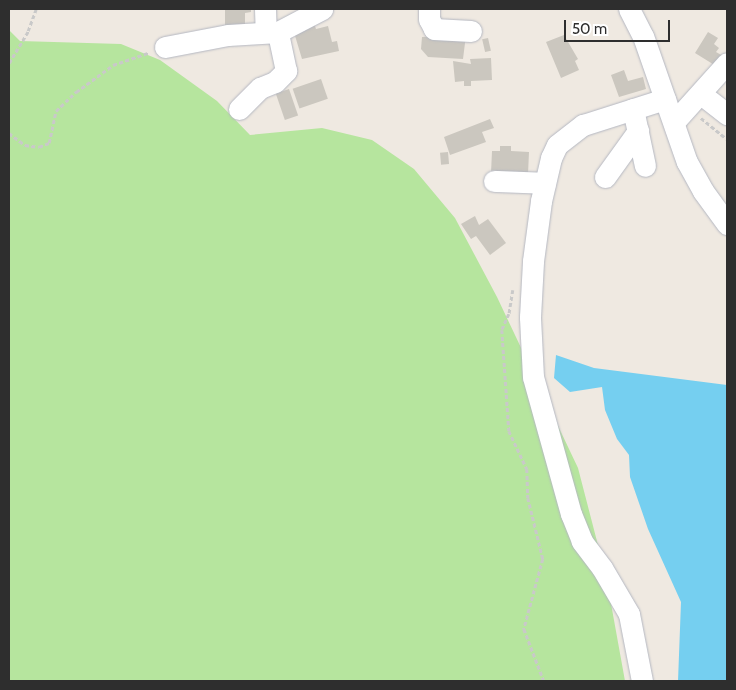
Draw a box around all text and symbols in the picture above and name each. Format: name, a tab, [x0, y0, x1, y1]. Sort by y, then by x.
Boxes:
scale bar	[566, 10, 672, 42]
text: 50 m	[572, 20, 607, 38]

